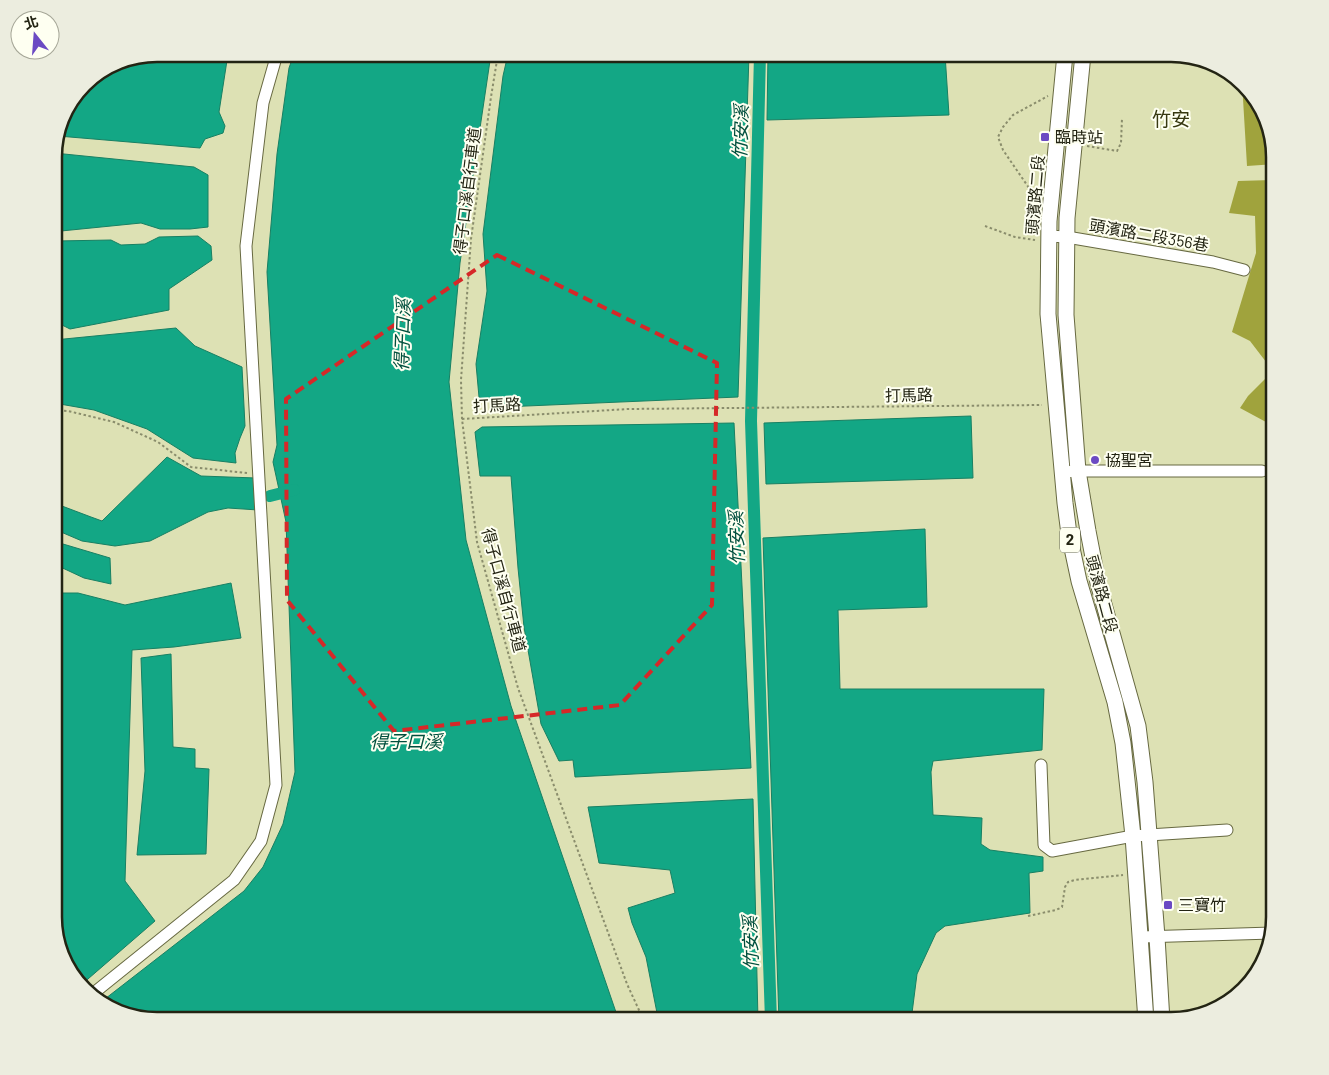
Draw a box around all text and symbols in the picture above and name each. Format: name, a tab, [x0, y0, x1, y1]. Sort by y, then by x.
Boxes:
north arrow	[10, 10, 60, 60]
text: 北	[22, 12, 40, 32]
water label: 竹安溪	[728, 102, 752, 159]
district label: 竹安	[1152, 107, 1190, 130]
street label: 得子口溪自行車道	[449, 126, 484, 256]
place label: 臨時站	[1055, 127, 1103, 146]
marker: 臨時站	[1039, 131, 1051, 143]
street label: 頭濱路二段	[1022, 154, 1047, 236]
street label: 頭濱路二段356巷	[1088, 215, 1210, 254]
water label: 得子口溪	[390, 296, 414, 371]
street label: 打馬路	[885, 385, 933, 404]
street label: 打馬路	[473, 394, 521, 415]
place label: 協聖宮	[1105, 450, 1153, 469]
marker: 協聖宮	[1089, 454, 1101, 466]
water label: 竹安溪	[724, 508, 748, 565]
street label: 得子口溪自行車道	[479, 526, 530, 654]
road number: 2	[1060, 528, 1080, 552]
street label: 頭濱路二段	[1083, 553, 1122, 635]
water label: 得子口溪	[370, 730, 445, 752]
place label: 三寶竹	[1178, 895, 1226, 914]
marker: 三寶竹	[1162, 899, 1174, 911]
water label: 竹安溪	[738, 913, 762, 970]

